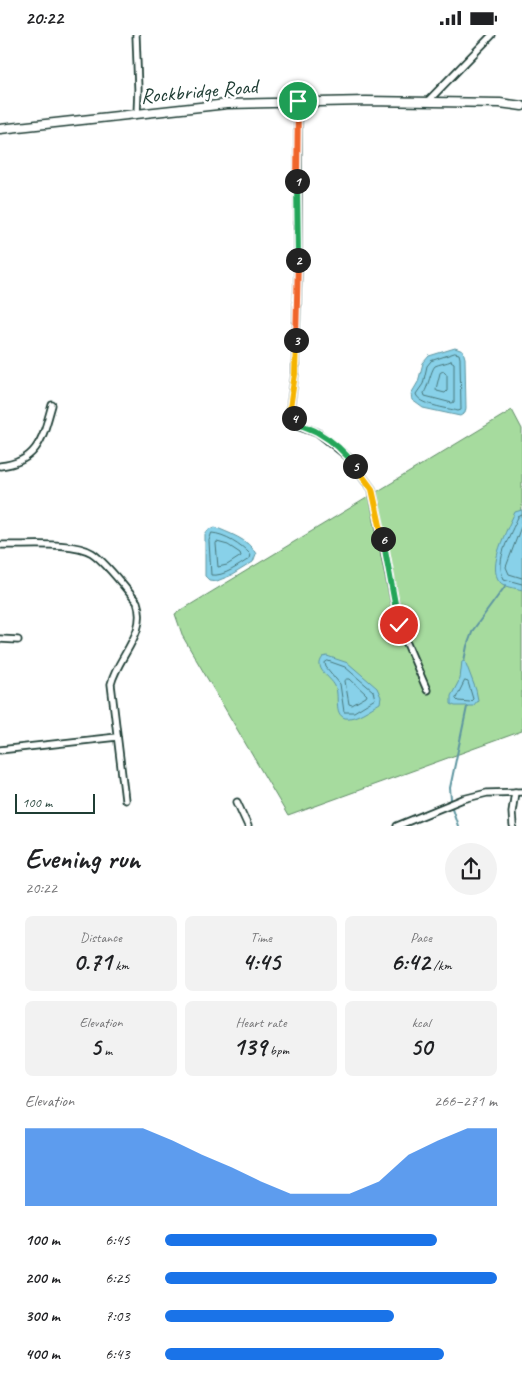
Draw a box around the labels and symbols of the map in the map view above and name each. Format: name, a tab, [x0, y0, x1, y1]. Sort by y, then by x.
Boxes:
street label: Rockbridge Road	[140, 73, 262, 109]
pin	[277, 80, 319, 122]
pin: 1	[284, 169, 310, 193]
pin: 2	[286, 247, 310, 273]
pin: 3	[284, 327, 308, 353]
pin: 4	[282, 405, 306, 431]
pin: 5	[342, 453, 368, 479]
pin: 6	[370, 527, 396, 551]
pin	[378, 604, 420, 646]
scale bar	[15, 791, 95, 814]

